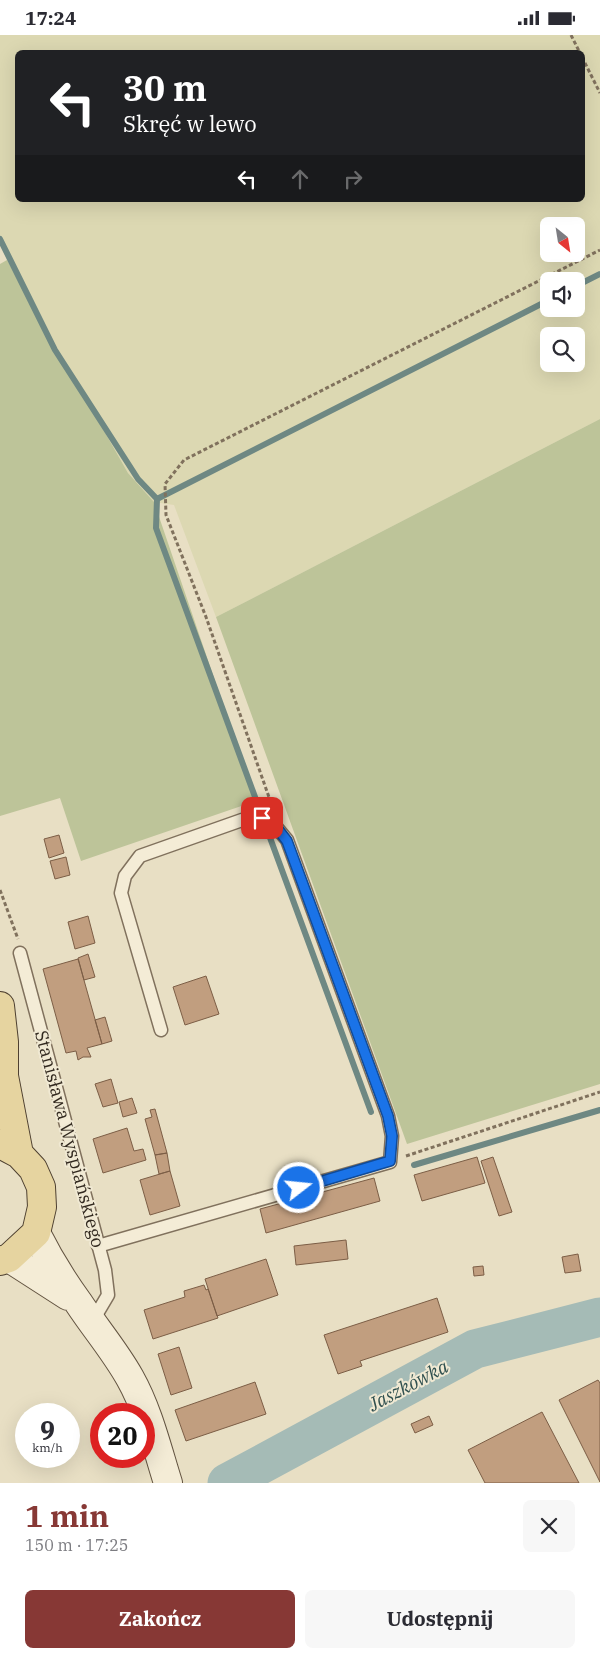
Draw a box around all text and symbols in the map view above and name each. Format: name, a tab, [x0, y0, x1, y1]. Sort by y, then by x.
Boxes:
text: 17:24	[25, 6, 76, 30]
text: 30 m	[123, 65, 207, 111]
icon: left	[40, 70, 105, 135]
text: Skręć w lewo	[123, 109, 257, 138]
icon: left	[233, 165, 261, 193]
icon: ahead	[286, 165, 314, 193]
icon: right	[339, 165, 367, 193]
north arrow	[540, 217, 585, 263]
map controls	[540, 217, 585, 372]
button: sound	[540, 272, 585, 317]
button: search	[540, 327, 585, 372]
pin	[241, 797, 283, 839]
icon: arrive	[248, 804, 276, 832]
street label: Stanisława Wyspiańskiego	[30, 1028, 110, 1250]
position arrow	[272, 1161, 324, 1213]
water label: Jaszkówka	[363, 1354, 453, 1417]
speed limit sign: 20	[90, 1403, 155, 1468]
text: 9	[40, 1413, 55, 1446]
text: km/h	[32, 1440, 63, 1455]
text: 1 min	[25, 1496, 109, 1535]
button: close	[523, 1500, 575, 1552]
text: 150 m · 17:25	[25, 1535, 128, 1555]
button: Zakończ	[25, 1590, 295, 1648]
button: Udostępnij	[305, 1590, 575, 1648]

